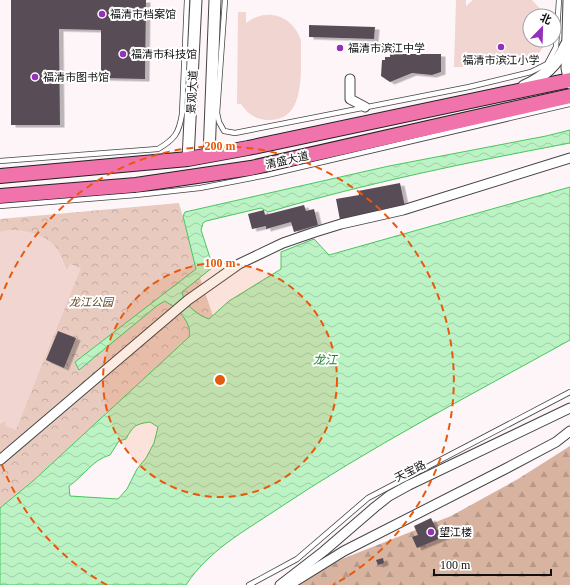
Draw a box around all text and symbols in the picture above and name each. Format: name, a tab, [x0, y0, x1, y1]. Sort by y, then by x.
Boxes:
place label: 福清市档案馆	[110, 8, 176, 20]
north arrow	[522, 8, 562, 48]
marker: 福清市档案馆	[97, 9, 107, 19]
text: 北	[539, 11, 553, 26]
place label: 福清市滨江中学	[348, 42, 425, 54]
marker: 福清市滨江小学	[496, 42, 506, 52]
marker: 福清市滨江中学	[335, 43, 345, 53]
place label: 福清市科技馆	[131, 48, 197, 60]
marker: 福清市科技馆	[118, 49, 128, 59]
place label: 福清市滨江小学	[463, 54, 540, 66]
street label: 景观大道	[185, 70, 199, 114]
place label: 福清市图书馆	[43, 71, 109, 83]
marker: 福清市图书馆	[30, 72, 40, 82]
text: 200 m	[205, 139, 236, 153]
street label: 清盛大道	[264, 149, 310, 171]
text: 100 m	[205, 256, 236, 270]
park label: 龙江公园	[69, 296, 115, 308]
water label: 龙江	[313, 353, 339, 367]
centre of rings	[213, 373, 227, 387]
street label: 天宝路	[393, 458, 427, 484]
place label: 望江楼	[439, 526, 472, 538]
marker: 望江楼	[426, 527, 436, 537]
scale bar	[434, 551, 551, 577]
text: 100 m	[440, 558, 471, 572]

